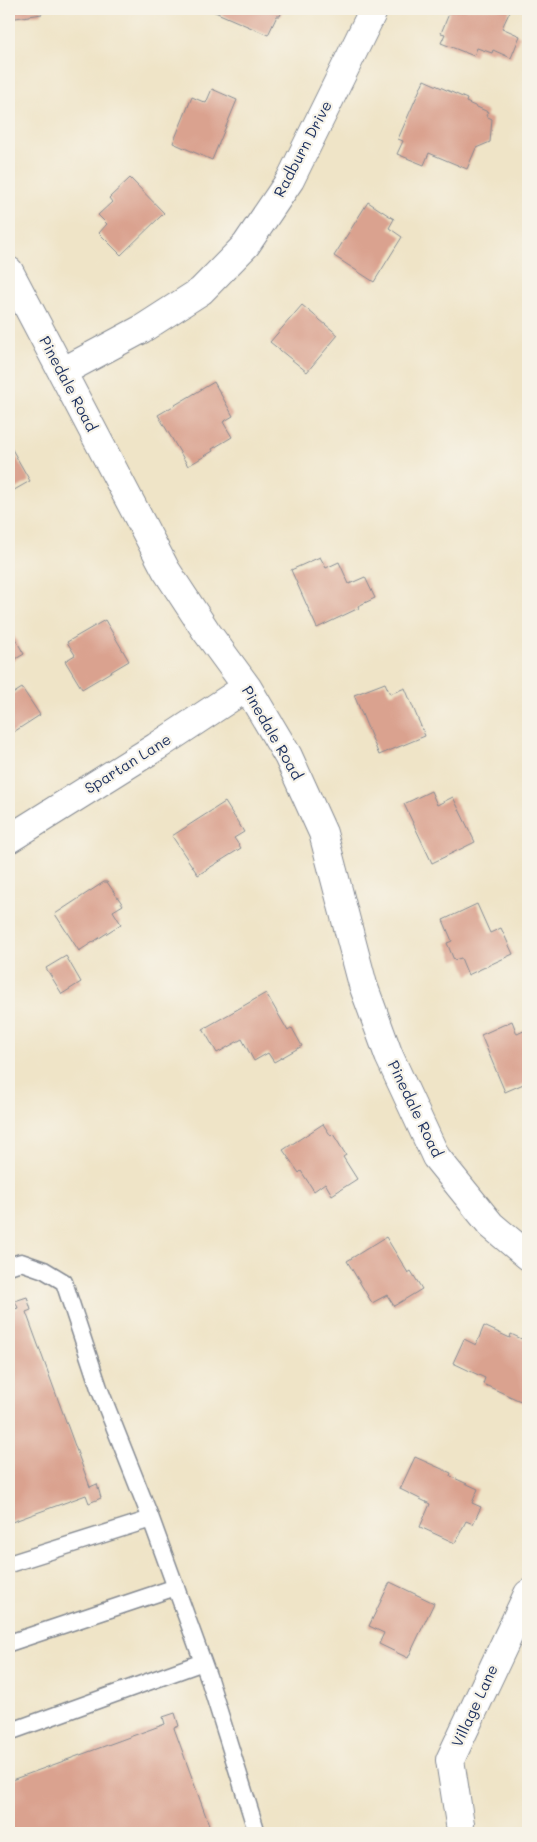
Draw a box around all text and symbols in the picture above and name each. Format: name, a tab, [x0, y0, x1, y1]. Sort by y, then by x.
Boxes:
street label: Radburn Drive	[268, 97, 336, 200]
street label: Pinedale Road	[35, 332, 102, 435]
street label: Pinedale Road	[238, 682, 308, 783]
street label: Spartan Lane	[80, 729, 175, 798]
street label: Pinedale Road	[384, 1057, 448, 1160]
street label: Village Lane	[446, 1661, 502, 1750]

